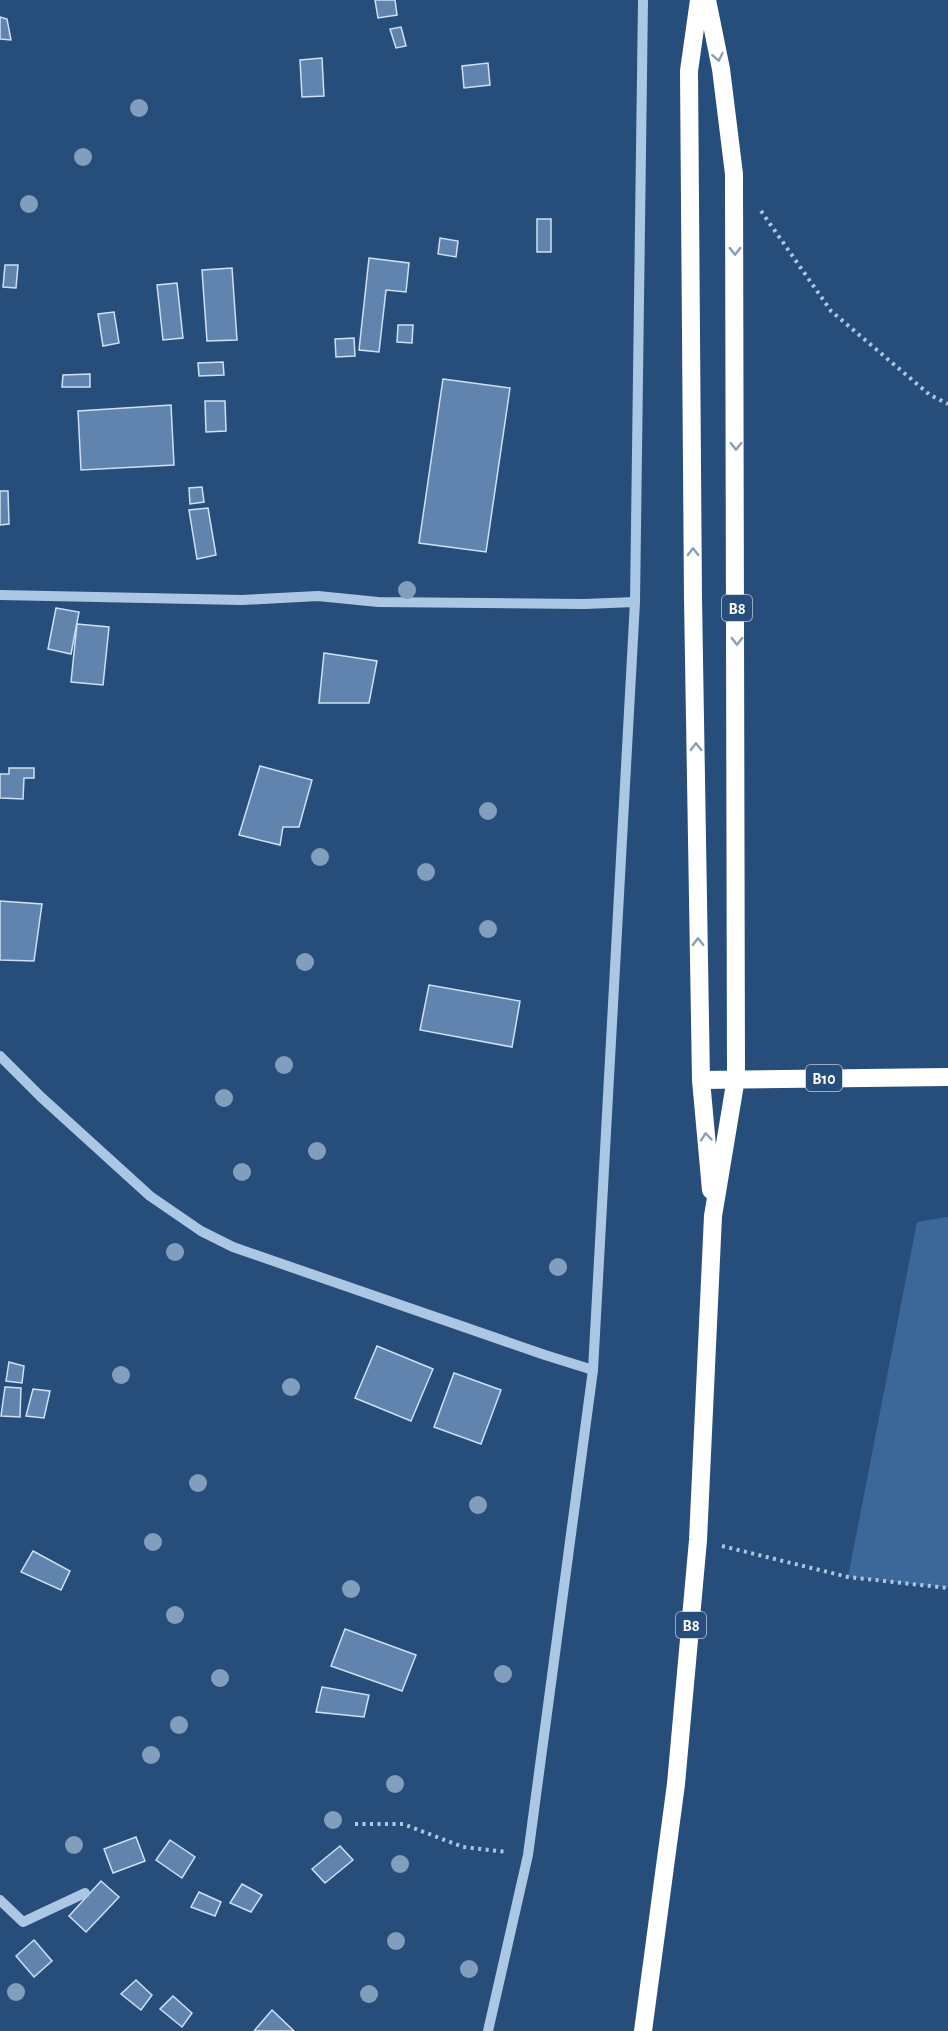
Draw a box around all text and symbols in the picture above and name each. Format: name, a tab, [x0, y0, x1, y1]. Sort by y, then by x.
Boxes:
one-way arrow	[711, 52, 724, 62]
one-way arrow	[729, 247, 741, 256]
one-way arrow	[730, 442, 742, 451]
one-way arrow	[687, 548, 699, 557]
road number: B8	[722, 595, 752, 621]
one-way arrow	[731, 637, 743, 646]
one-way arrow	[689, 743, 702, 752]
one-way arrow	[692, 938, 705, 947]
road number: B10	[806, 1065, 842, 1091]
one-way arrow	[700, 1132, 713, 1141]
road number: B8	[676, 1612, 706, 1638]

